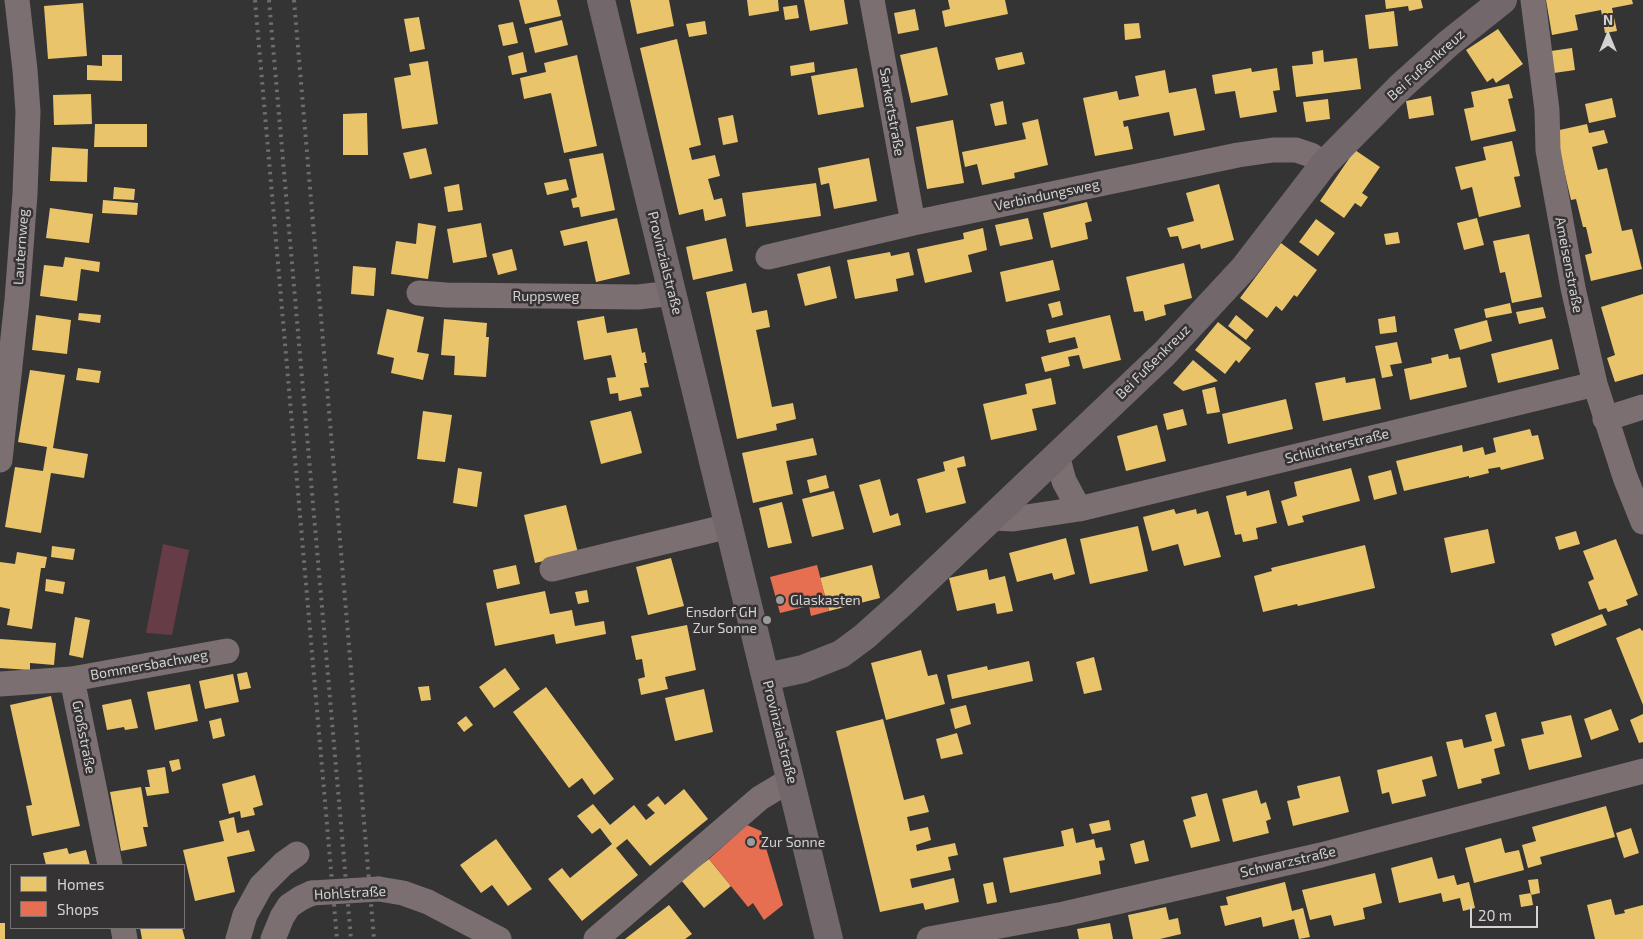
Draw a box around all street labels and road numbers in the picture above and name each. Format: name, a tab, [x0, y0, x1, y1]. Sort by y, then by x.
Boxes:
street label: Bei Fußenkreuz	[1384, 26, 1468, 104]
street label: Sarkertstraße	[876, 67, 908, 157]
street label: Verbindungsweg	[993, 176, 1101, 214]
street label: Lauternweg	[10, 208, 32, 286]
street label: Provinzialstraße	[644, 210, 686, 316]
street label: Ameisenstraße	[1551, 216, 1587, 314]
street label: Ruppsweg	[513, 288, 579, 304]
street label: Bei Fußenkreuz	[1112, 321, 1194, 403]
street label: Schlichterstraße	[1283, 425, 1391, 467]
street label: Bommersbachweg	[89, 646, 209, 684]
street label: Provinzialstraße	[759, 679, 801, 785]
street label: Großstraße	[69, 699, 99, 775]
street label: Schwarzstraße	[1239, 843, 1337, 881]
street label: Hohlstraße	[313, 883, 387, 903]

